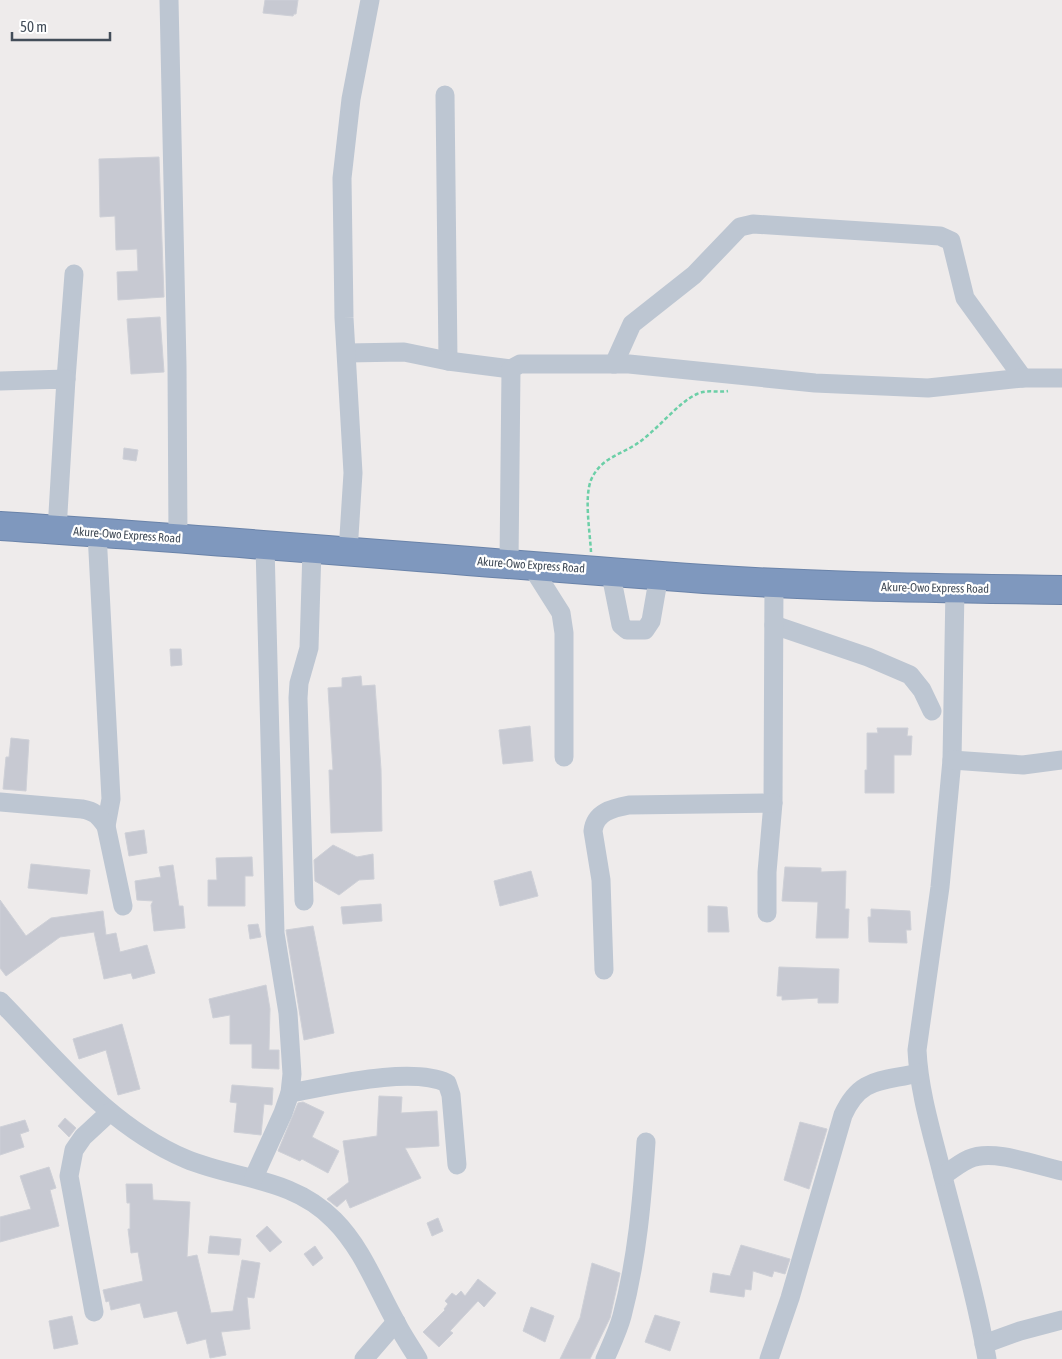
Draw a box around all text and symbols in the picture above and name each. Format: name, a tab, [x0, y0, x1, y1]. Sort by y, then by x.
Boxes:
scale bar	[12, 10, 110, 42]
text: 50 m	[20, 18, 47, 35]
street label: Akure-Owo Express Road	[73, 524, 181, 546]
street label: Akure-Owo Express Road	[477, 554, 585, 576]
street label: Akure-Owo Express Road	[881, 580, 989, 596]

